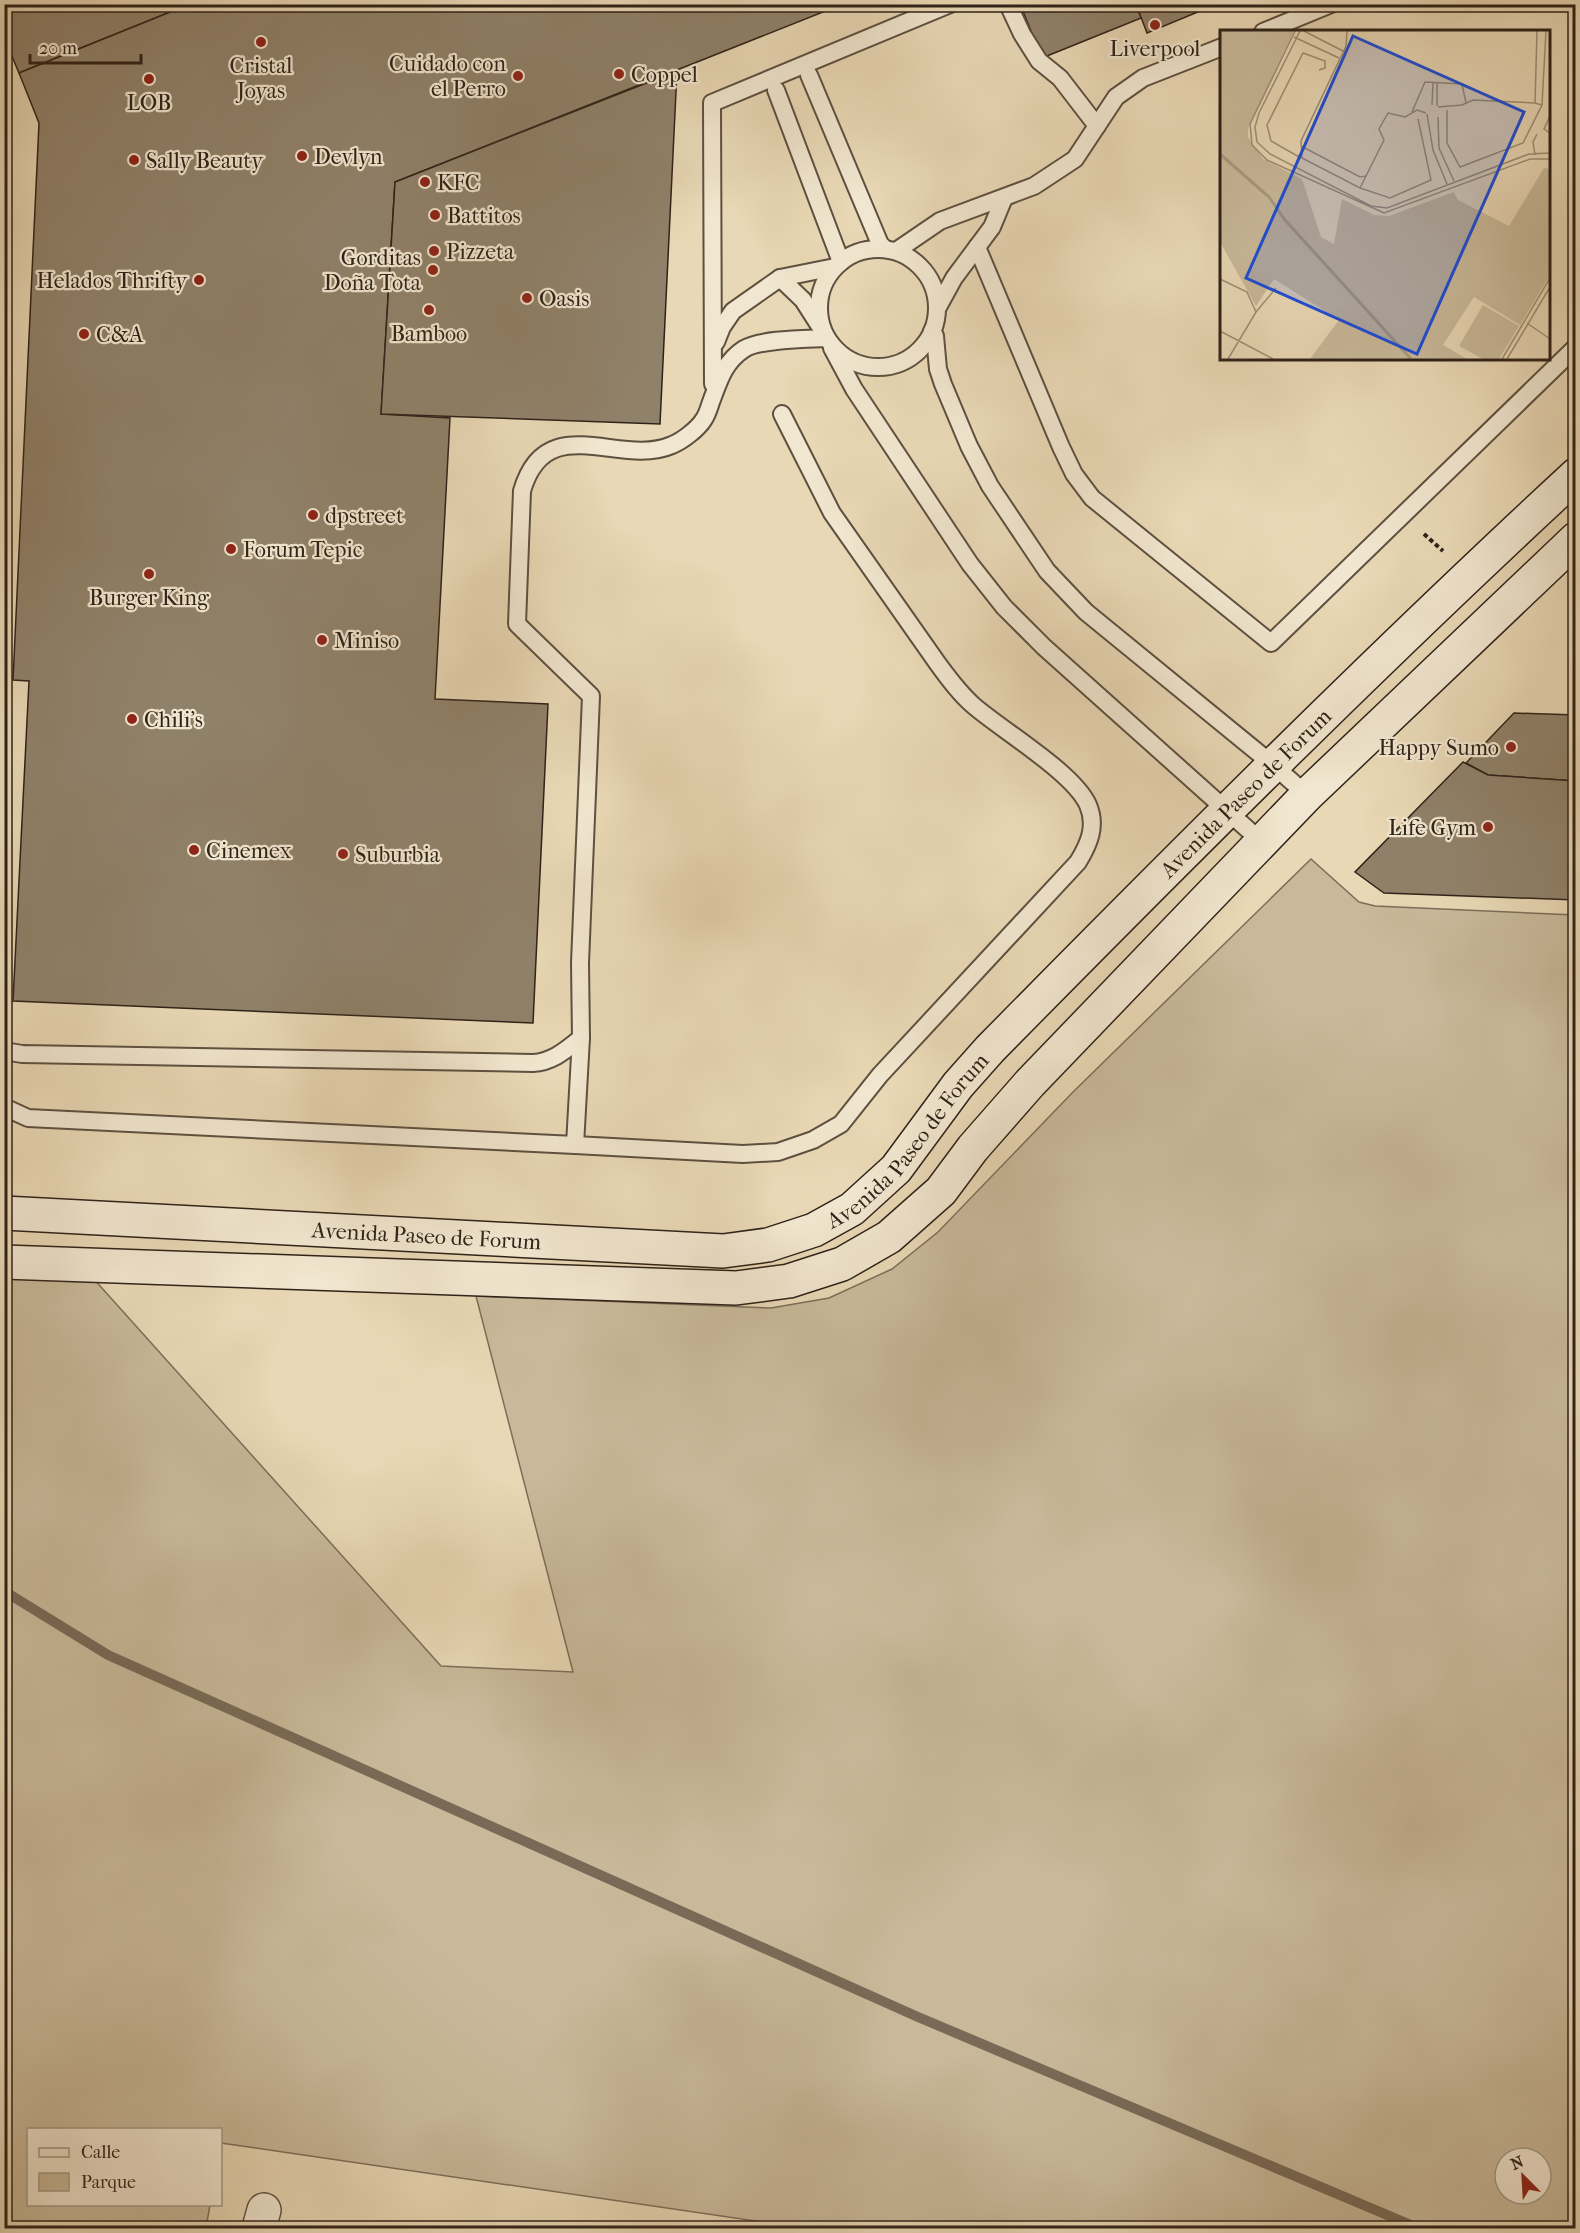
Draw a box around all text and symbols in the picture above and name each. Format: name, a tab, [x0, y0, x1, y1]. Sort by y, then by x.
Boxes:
marker: Liverpool	[1148, 18, 1162, 32]
scale bar	[30, 27, 141, 65]
inset map	[1220, 30, 1550, 360]
marker: Cristal Joyas	[254, 35, 268, 49]
place label: Liverpool	[1110, 36, 1200, 62]
text: 20 m	[39, 38, 77, 59]
place label: Cuidado con el Perro	[389, 51, 506, 102]
place label: Cristal Joyas	[230, 53, 292, 104]
place label: Coppel	[631, 62, 698, 88]
marker: Coppel	[612, 67, 626, 81]
marker: Cuidado con el Perro	[511, 69, 525, 83]
marker: LOB	[142, 72, 156, 86]
place label: LOB	[127, 90, 171, 116]
place label: Devlyn	[314, 144, 383, 170]
place label: Sally Beauty	[146, 148, 264, 174]
marker: Devlyn	[295, 149, 309, 163]
marker: Sally Beauty	[127, 153, 141, 167]
place label: KFC	[437, 170, 480, 196]
marker: KFC	[418, 175, 432, 189]
place label: Battitos	[447, 203, 521, 229]
marker: Battitos	[428, 208, 442, 222]
place label: Pizzeta	[446, 239, 515, 265]
marker: Pizzeta	[427, 244, 441, 258]
place label: Gorditas Doña Tota	[324, 245, 422, 296]
marker: Gorditas Doña Tota	[426, 263, 440, 277]
place label: Helados Thrifty	[37, 268, 188, 294]
marker: Helados Thrifty	[192, 273, 206, 287]
place label: Oasis	[539, 286, 589, 312]
marker: Oasis	[520, 291, 534, 305]
marker: Bamboo	[422, 303, 436, 317]
place label: Bamboo	[391, 321, 467, 347]
place label: C&A	[96, 322, 144, 348]
marker: C&A	[77, 327, 91, 341]
place label: dpstreet	[325, 503, 404, 529]
marker: dpstreet	[306, 508, 320, 522]
place label: Forum Tepic	[243, 537, 363, 563]
marker: Forum Tepic	[224, 542, 238, 556]
marker: Burger King	[142, 567, 156, 581]
place label: Burger King	[89, 585, 209, 611]
place label: Miniso	[334, 628, 399, 654]
marker: Miniso	[315, 633, 329, 647]
street label: Avenida Paseo de Forum	[1155, 703, 1337, 884]
place label: Chili's	[144, 707, 203, 733]
marker: Chili's	[125, 712, 139, 726]
place label: Happy Sumo	[1379, 735, 1499, 761]
marker: Happy Sumo	[1504, 740, 1518, 754]
place label: Life Gym	[1388, 815, 1477, 841]
marker: Life Gym	[1481, 820, 1495, 834]
place label: Cinemex	[206, 838, 292, 864]
place label: Suburbia	[355, 842, 441, 868]
marker: Cinemex	[187, 843, 201, 857]
marker: Suburbia	[336, 847, 350, 861]
street label: Avenida Paseo de Forum	[822, 1047, 995, 1235]
street label: Avenida Paseo de Forum	[310, 1217, 543, 1255]
legend	[27, 2128, 222, 2206]
text: Calle	[81, 2142, 120, 2163]
north arrow	[1493, 2146, 1553, 2206]
text: N	[1508, 2151, 1527, 2174]
text: Parque	[81, 2172, 136, 2193]

